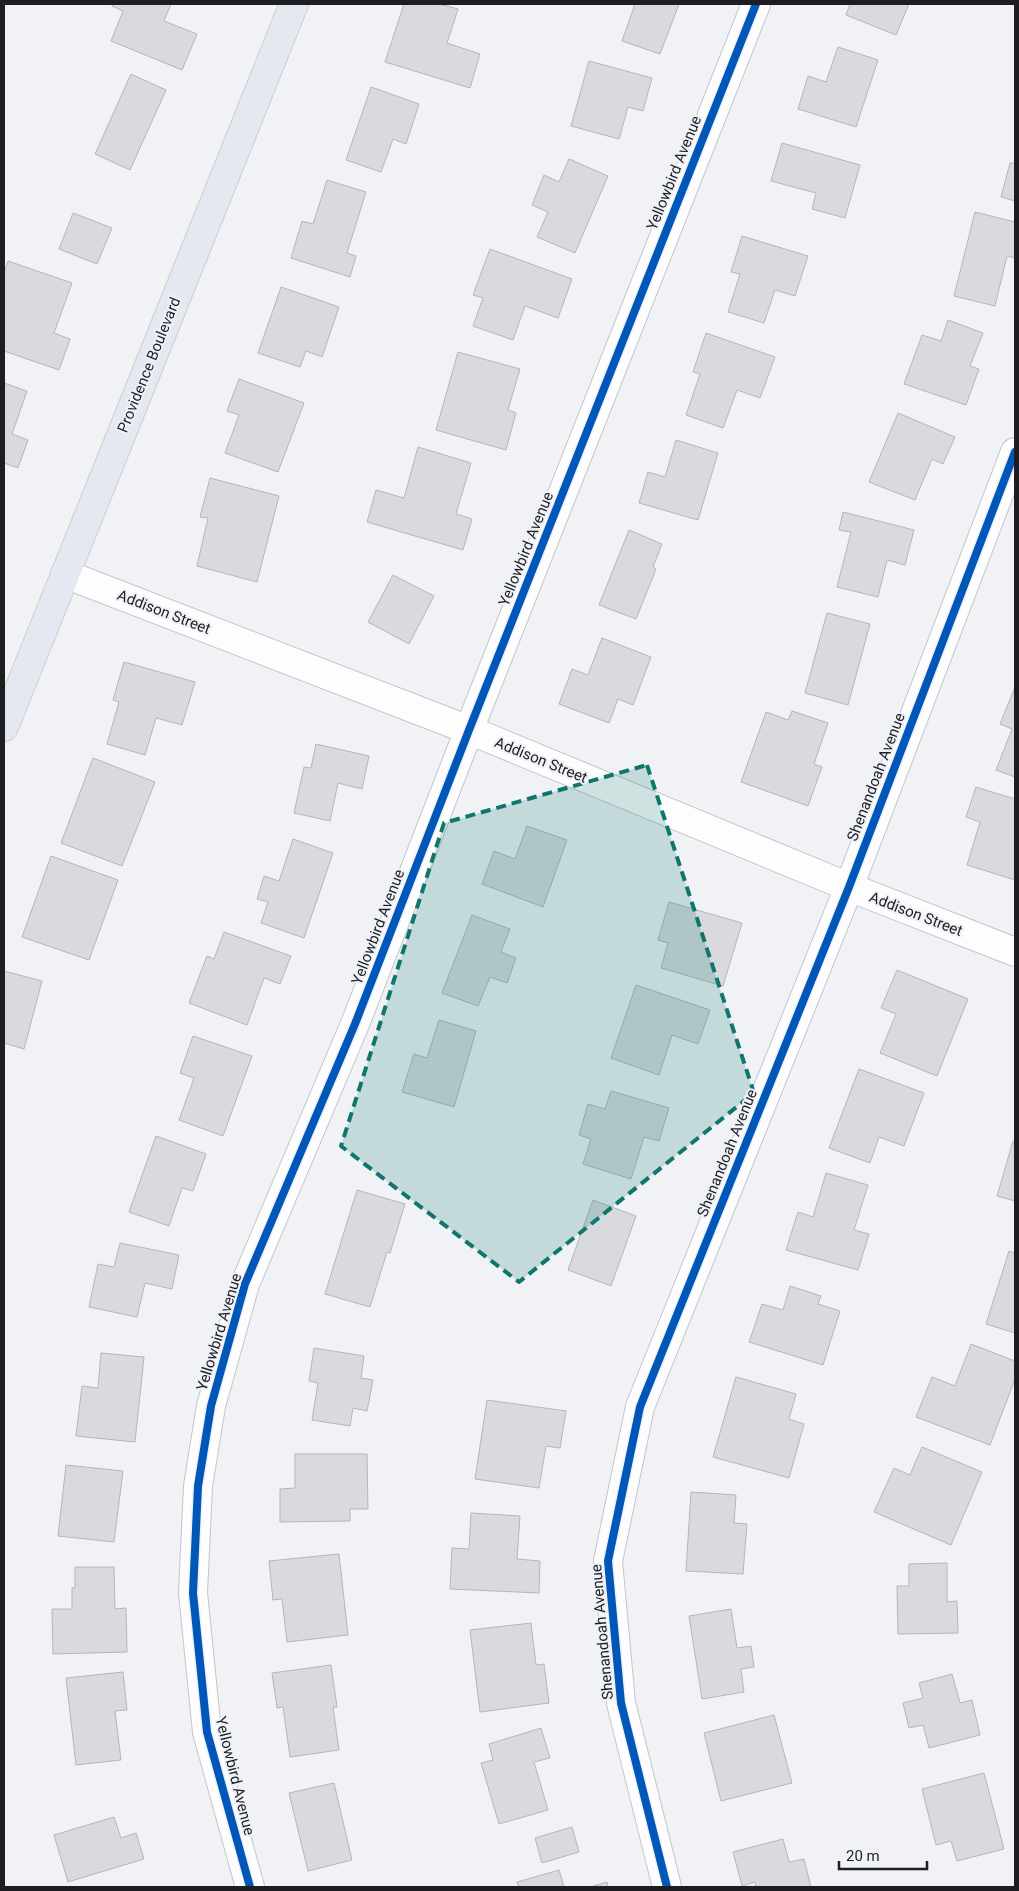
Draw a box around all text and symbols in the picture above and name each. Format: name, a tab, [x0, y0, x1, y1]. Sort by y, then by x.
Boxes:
street label: Yellowbird Avenue	[643, 113, 705, 233]
street label: Providence Boulevard	[114, 295, 184, 435]
street label: Yellowbird Avenue	[495, 489, 557, 609]
street label: Addison Street	[115, 586, 213, 638]
street label: Shenandoah Avenue	[843, 710, 909, 844]
street label: Addison Street	[492, 733, 590, 787]
street label: Yellowbird Avenue	[348, 867, 408, 987]
street label: Addison Street	[867, 888, 965, 940]
street label: Shenandoah Avenue	[693, 1087, 761, 1219]
street label: Yellowbird Avenue	[193, 1271, 245, 1393]
street label: Shenandoah Avenue	[587, 1563, 617, 1701]
street label: Yellowbird Avenue	[212, 1715, 258, 1837]
scale bar	[839, 1838, 926, 1870]
text: 20 m	[846, 1847, 880, 1865]

